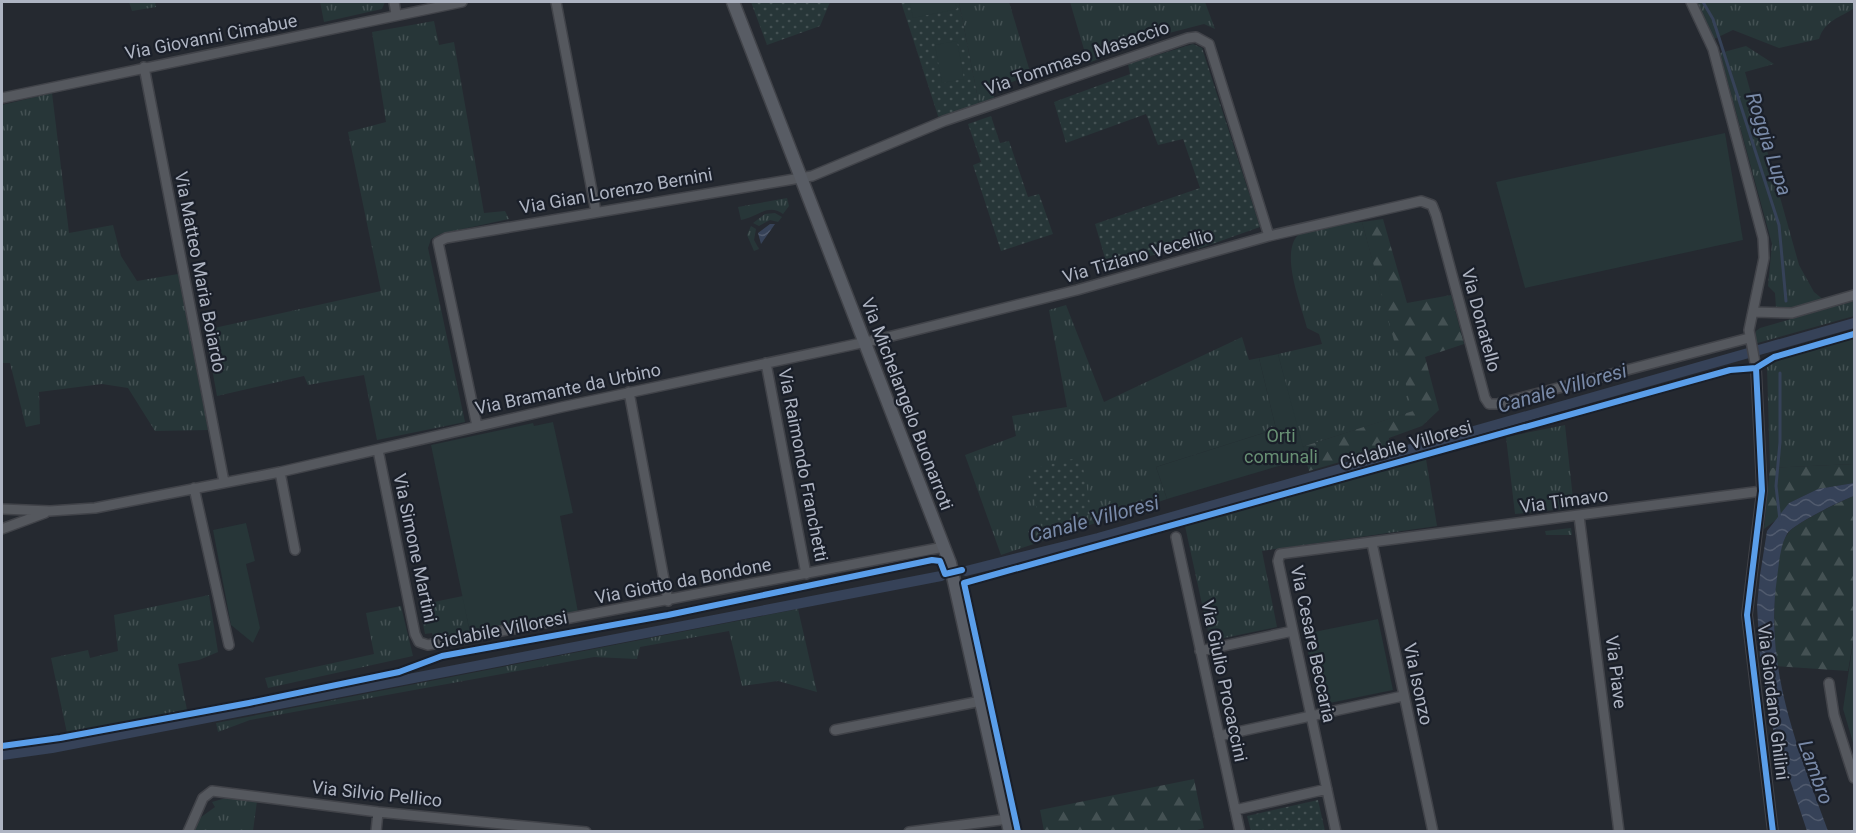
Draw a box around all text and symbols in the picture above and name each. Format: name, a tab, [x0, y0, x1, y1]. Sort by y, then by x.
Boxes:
street label: Via Giovanni Cimabue	[123, 9, 299, 64]
street label: Via Tommaso Masaccio	[982, 16, 1172, 99]
water label: Roggia Lupa	[1741, 89, 1797, 199]
street label: Via Gian Lorenzo Bernini	[518, 163, 714, 218]
street label: Via Matteo Maria Boiardo	[171, 170, 230, 374]
street label: Via Tiziano Vecellio	[1060, 224, 1216, 287]
street label: Via Donatello	[1458, 266, 1505, 374]
street label: Via Michelangelo Buonarroti	[857, 295, 958, 513]
water label: Canale Villoresi	[1495, 358, 1630, 418]
street label: Via Bramante da Urbino	[473, 359, 663, 418]
street label: Via Raimondo Franchetti	[774, 366, 833, 563]
street label: Ciclabile Villoresi	[1337, 416, 1474, 473]
park label: Orti comunali	[1244, 425, 1318, 467]
street label: Via Simone Martini	[389, 471, 442, 624]
street label: Via Timavo	[1518, 484, 1610, 517]
water label: Canale Villoresi	[1026, 490, 1162, 548]
street label: Via Giotto da Bondone	[593, 553, 773, 608]
street label: Via Cesare Beccaria	[1287, 563, 1340, 724]
street label: Via Giulio Procaccini	[1197, 598, 1252, 764]
street label: Ciclabile Villoresi	[431, 606, 569, 653]
street label: Via Giordano Ghilini	[1753, 623, 1793, 781]
street label: Via Piave	[1602, 634, 1631, 710]
street label: Via Isonzo	[1400, 641, 1437, 727]
water label: Lambro	[1793, 737, 1839, 807]
street label: Via Silvio Pellico	[311, 776, 443, 811]

